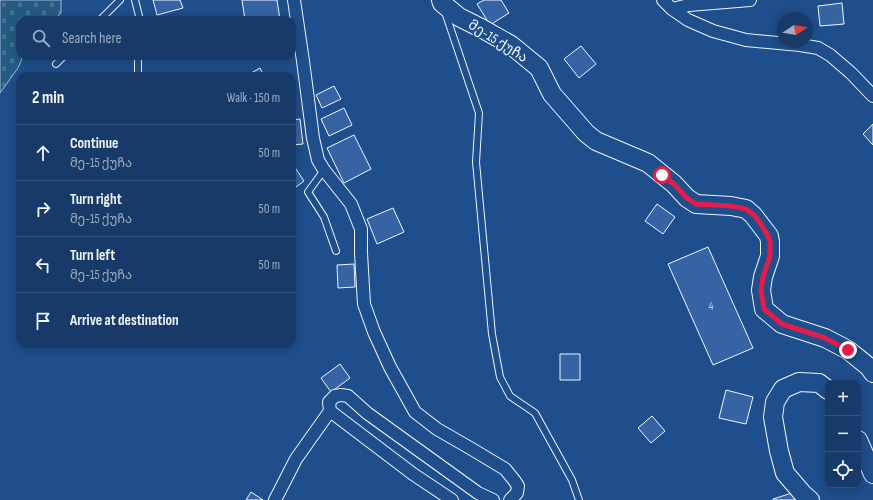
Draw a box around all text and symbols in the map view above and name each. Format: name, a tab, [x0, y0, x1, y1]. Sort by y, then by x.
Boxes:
north arrow	[777, 12, 813, 48]
search box	[16, 16, 296, 60]
street label: მე-15 ქუჩა	[465, 16, 531, 66]
icon: search	[30, 27, 52, 49]
text: Search here	[62, 29, 122, 48]
text: 2 min	[32, 88, 64, 108]
text: Walk · 150 m	[227, 90, 280, 106]
text: Continue	[70, 134, 119, 153]
icon: ahead	[32, 142, 54, 164]
text: 50 m	[259, 145, 280, 161]
text: მე-15 ქუჩა	[70, 155, 132, 171]
route start	[653, 166, 671, 184]
text: Turn right	[70, 190, 122, 209]
icon: right	[32, 198, 54, 220]
text: 50 m	[259, 201, 280, 217]
text: მე-15 ქუჩა	[70, 211, 132, 227]
text: Turn left	[70, 246, 115, 265]
icon: left	[32, 254, 54, 276]
text: 50 m	[259, 257, 280, 273]
text: მე-15 ქუჩა	[70, 267, 132, 283]
house number: 4	[708, 299, 714, 314]
icon: arrive	[32, 310, 54, 332]
text: Arrive at destination	[70, 311, 179, 330]
route end	[839, 341, 857, 359]
map controls	[825, 380, 861, 488]
button: +	[825, 380, 861, 416]
button: −	[825, 416, 861, 452]
button: locate	[825, 452, 861, 488]

